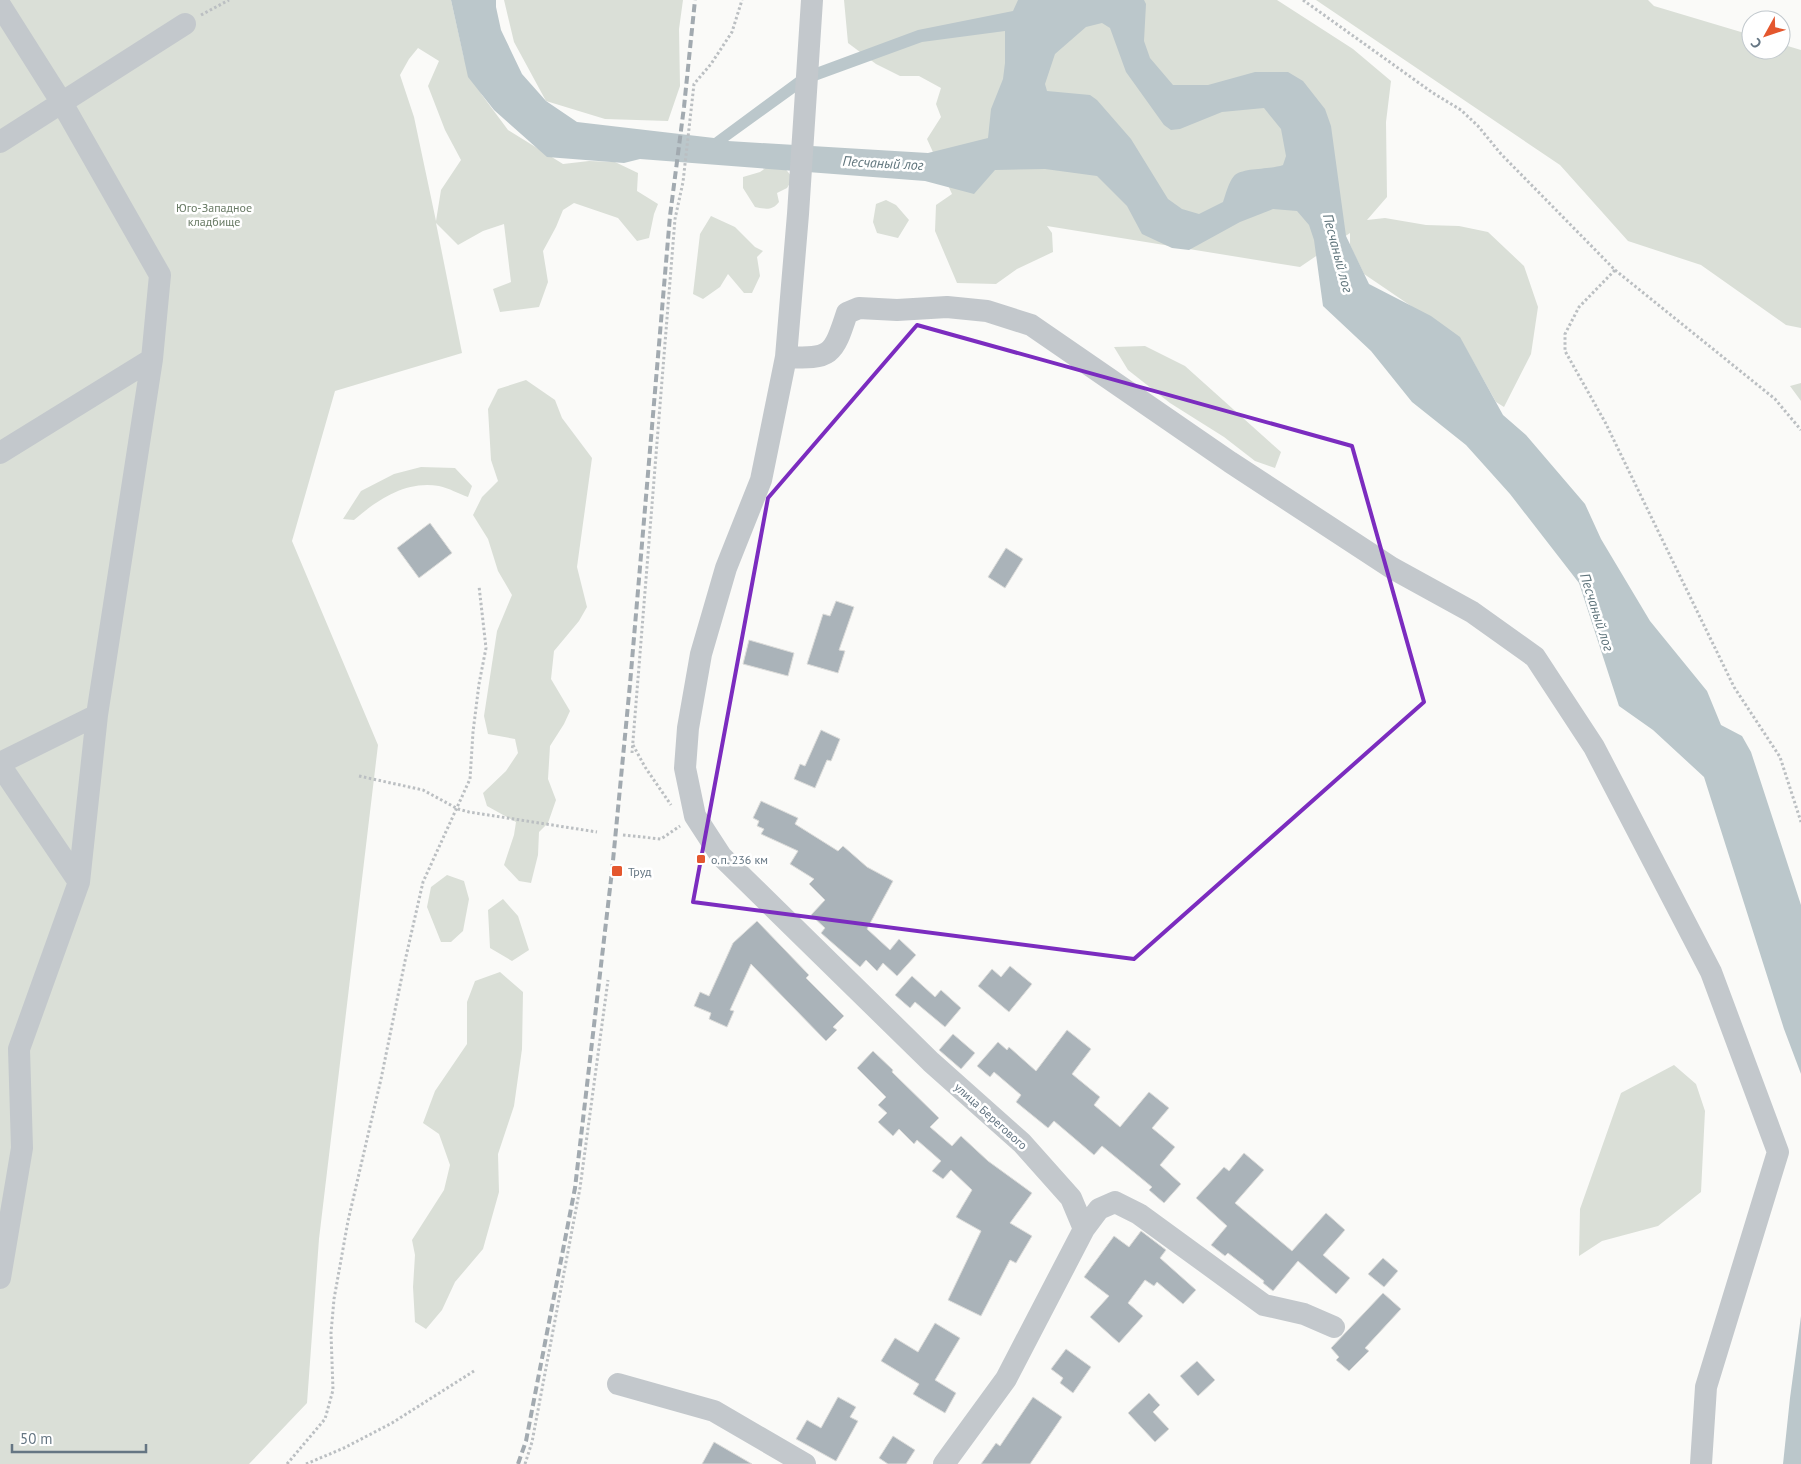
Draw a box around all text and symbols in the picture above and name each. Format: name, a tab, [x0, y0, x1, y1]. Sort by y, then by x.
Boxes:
north arrow	[1741, 10, 1791, 60]
text: С	[1747, 34, 1765, 52]
water label: Песчаный лог	[842, 152, 924, 174]
park label: Юго-Западное кладбище	[176, 200, 252, 229]
water label: Песчаный лог	[1319, 211, 1357, 295]
water label: Песчаный лог	[1576, 571, 1618, 654]
place label: о.п. 236 км	[711, 852, 768, 867]
marker: о.п. 236 км	[695, 853, 707, 865]
marker: Труд	[610, 864, 624, 878]
place label: Труд	[628, 864, 652, 879]
street label: улица Берегового	[952, 1079, 1030, 1153]
scale bar	[12, 1422, 146, 1454]
text: 50 m	[20, 1429, 53, 1448]

